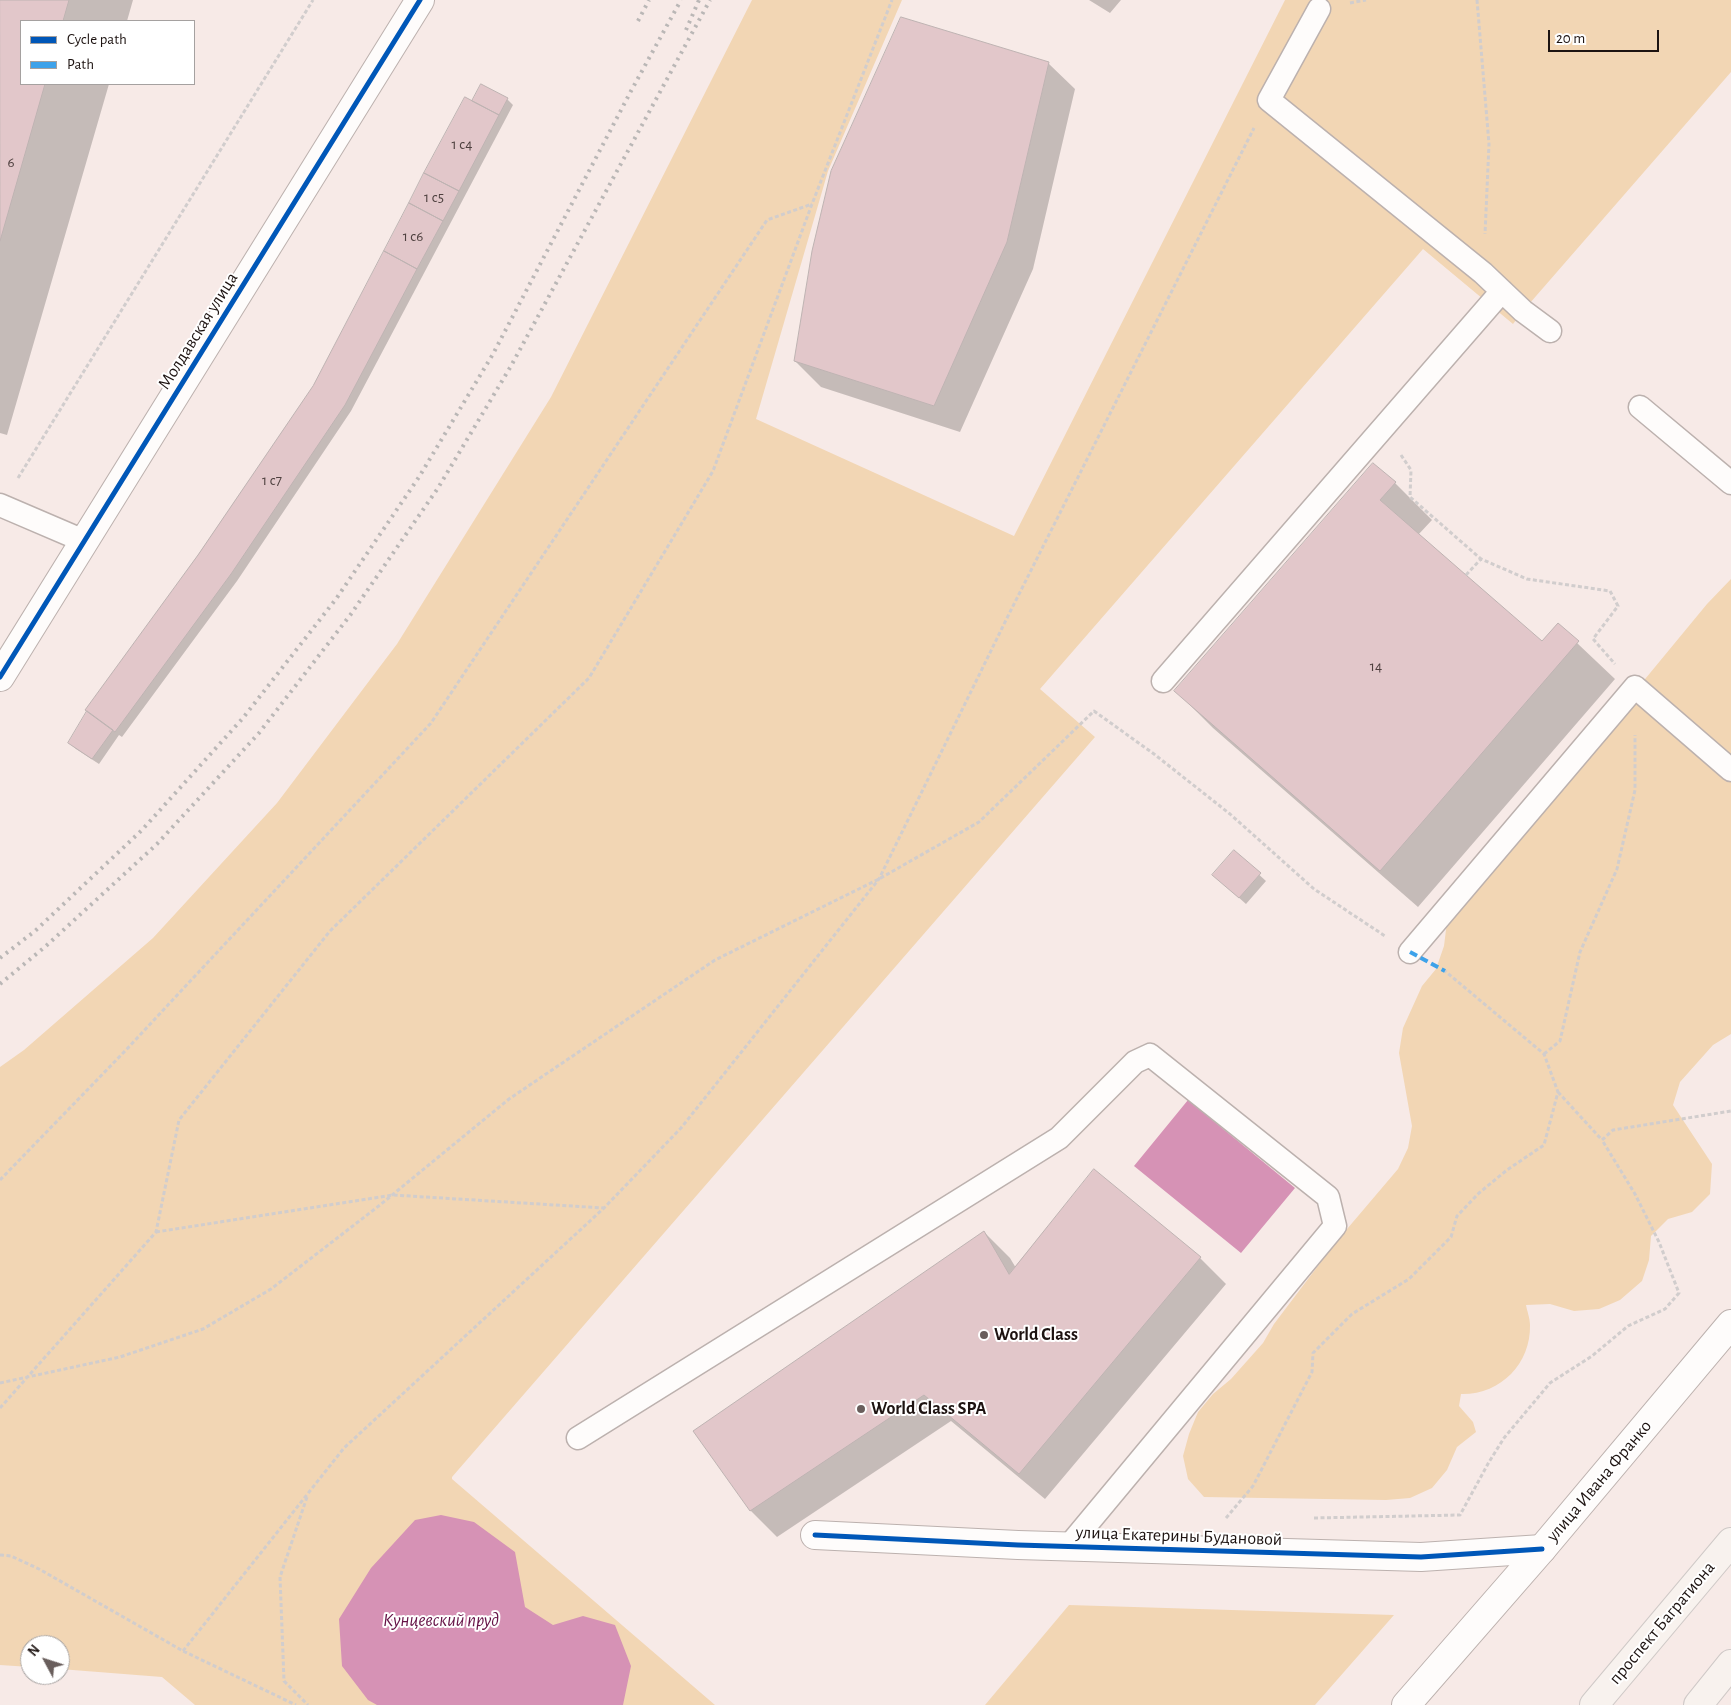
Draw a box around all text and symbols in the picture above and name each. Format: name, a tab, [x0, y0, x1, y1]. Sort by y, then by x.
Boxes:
legend	[20, 20, 195, 85]
scale bar	[1551, 20, 1662, 52]
text: 20 m	[1556, 31, 1585, 46]
text: Cycle path	[67, 32, 127, 47]
text: Path	[67, 57, 94, 72]
house number: 1 с4	[452, 135, 472, 153]
house number: 6	[7, 153, 15, 171]
house number: 1 с5	[424, 188, 444, 206]
house number: 1 с6	[403, 227, 423, 245]
street label: Молдавская улица	[153, 268, 243, 394]
house number: 1 с7	[262, 471, 282, 489]
house number: 14	[1370, 657, 1382, 675]
place label: World Class	[994, 1324, 1078, 1346]
marker: World Class	[978, 1329, 990, 1341]
place label: World Class SPA	[871, 1398, 986, 1420]
marker: World Class SPA	[855, 1403, 867, 1415]
street label: улица Ивана Франко	[1542, 1416, 1656, 1546]
street label: улица Екатерины Будановой	[1075, 1522, 1283, 1550]
street label: проспект Багратиона	[1604, 1557, 1720, 1689]
water label: Кунцевский пруд	[383, 1609, 499, 1631]
north arrow	[20, 1635, 70, 1685]
text: N	[26, 1643, 43, 1659]

